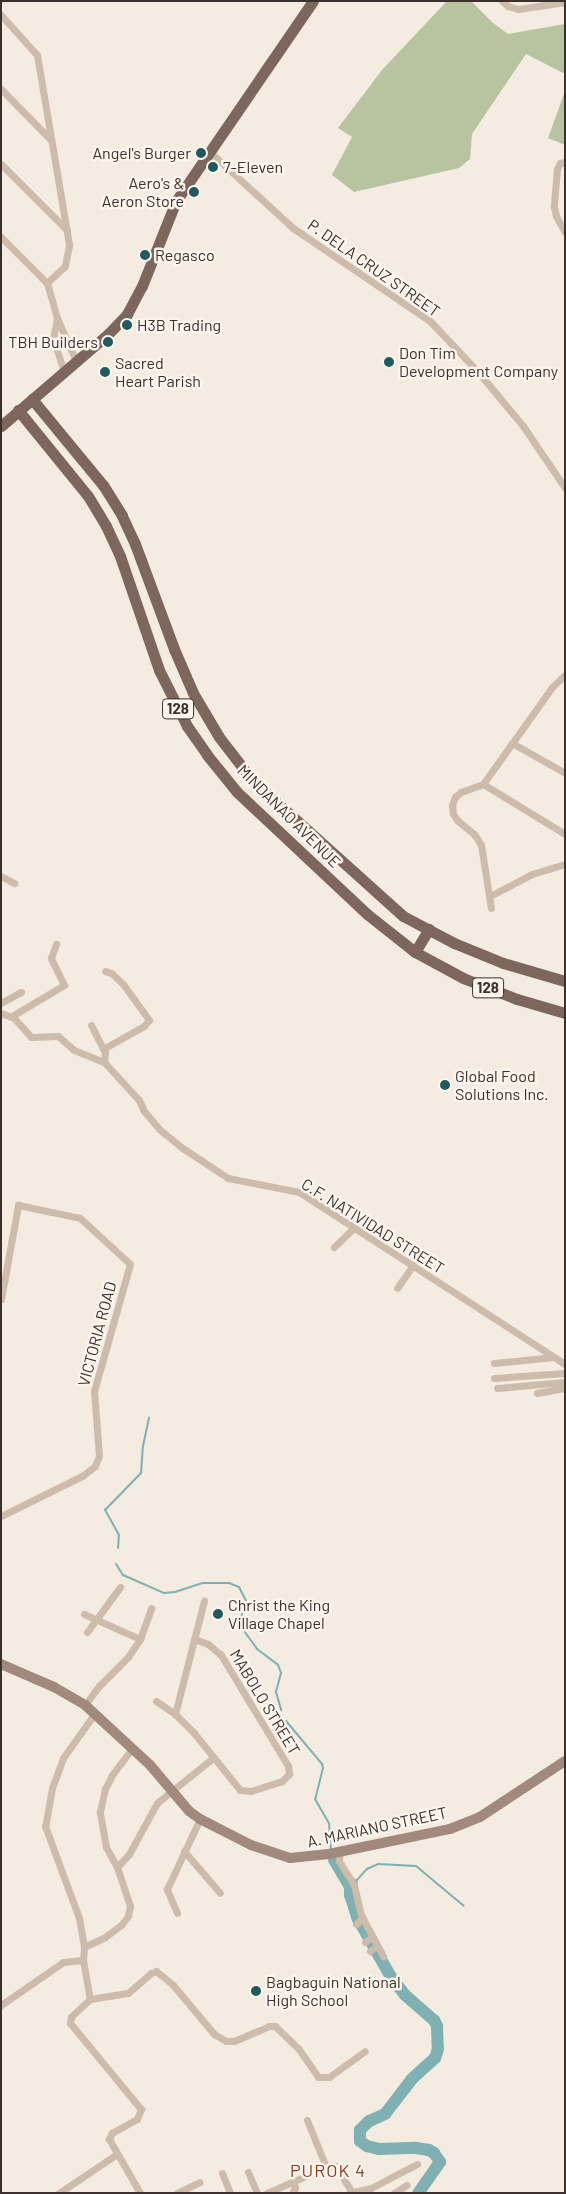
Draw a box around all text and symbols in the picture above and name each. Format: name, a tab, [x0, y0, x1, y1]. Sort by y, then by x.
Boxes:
place label: Angel's Burger	[92, 143, 191, 163]
marker: Angel's Burger	[195, 147, 207, 159]
place label: 7-Eleven	[223, 157, 283, 177]
marker: 7-Eleven	[207, 161, 219, 173]
place label: Aero's & Aeron Store	[102, 173, 184, 211]
marker: Aero's & Aeron Store	[188, 186, 200, 198]
street label: P. DELA CRUZ STREET	[304, 215, 444, 321]
place label: Regasco	[155, 245, 215, 265]
marker: Regasco	[139, 249, 151, 261]
place label: H3B Trading	[137, 315, 221, 335]
marker: H3B Trading	[121, 319, 133, 331]
place label: TBH Builders	[8, 332, 98, 352]
marker: TBH Builders	[102, 336, 114, 348]
place label: Don Tim Development Company	[399, 343, 558, 381]
place label: Sacred Heart Parish	[115, 353, 201, 391]
marker: Don Tim Development Company	[383, 356, 395, 368]
marker: Sacred Heart Parish	[99, 366, 111, 378]
road number: 128	[162, 696, 194, 722]
street label: MINDANAO AVENUE	[234, 761, 344, 871]
road number: 128	[472, 976, 504, 1000]
place label: Global Food Solutions Inc.	[455, 1066, 548, 1104]
marker: Global Food Solutions Inc.	[439, 1079, 451, 1091]
street label: C.F. NATIVIDAD STREET	[298, 1174, 448, 1278]
street label: VICTORIA ROAD	[74, 1280, 120, 1388]
place label: Christ the King Village Chapel	[228, 1595, 330, 1633]
marker: Christ the King Village Chapel	[212, 1608, 224, 1620]
street label: MABOLO STREET	[226, 1646, 304, 1758]
street label: A. MARIANO STREET	[305, 1803, 449, 1851]
place label: Bagbaguin National High School	[266, 1972, 401, 2010]
marker: Bagbaguin National High School	[250, 1985, 262, 1997]
district label: PUROK 4	[289, 2159, 367, 2181]

